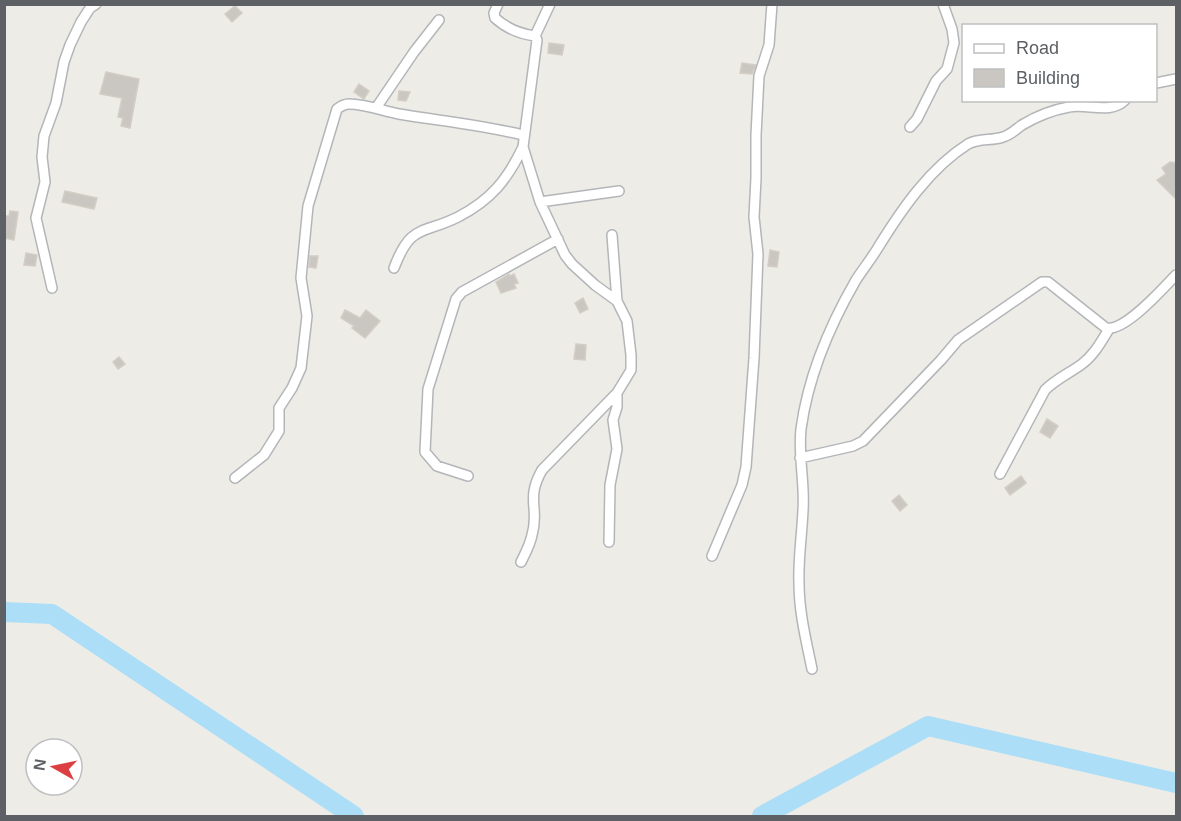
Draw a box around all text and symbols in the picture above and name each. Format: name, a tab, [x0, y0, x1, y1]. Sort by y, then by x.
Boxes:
legend	[962, 24, 1157, 102]
text: Road	[1016, 38, 1059, 58]
text: Building	[1016, 68, 1080, 88]
north arrow	[24, 737, 84, 797]
text: N	[30, 758, 49, 772]

